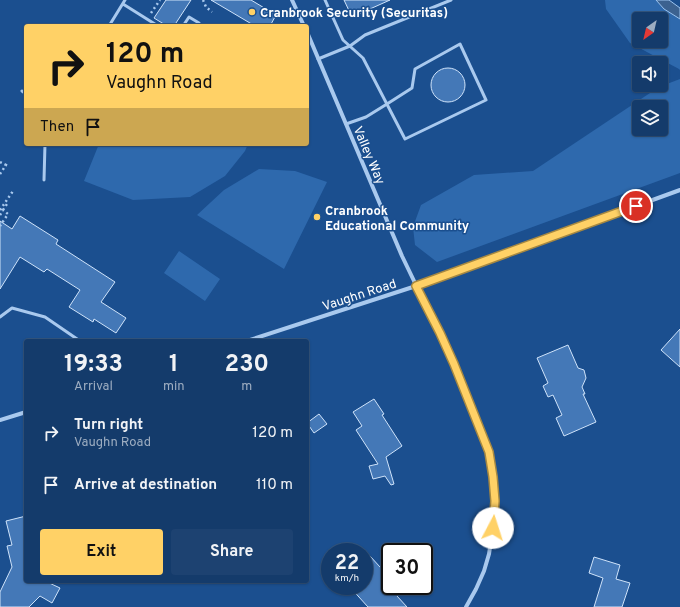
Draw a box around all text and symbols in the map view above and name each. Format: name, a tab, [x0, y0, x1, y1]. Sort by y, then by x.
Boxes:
place label: Cranbrook Security (Securitas)	[260, 6, 448, 22]
marker: Cranbrook Security (Securitas)	[247, 7, 257, 17]
north arrow	[632, 12, 668, 48]
map controls	[632, 12, 668, 136]
text: 120 m	[106, 37, 184, 73]
icon: right	[40, 40, 92, 92]
button: sound	[632, 56, 668, 92]
text: Vaughn Road	[106, 72, 213, 95]
button: layers	[632, 100, 668, 136]
icon: arrive	[82, 116, 104, 138]
text: Then	[40, 118, 74, 137]
street label: Valley Way	[349, 124, 388, 188]
pin	[619, 189, 653, 223]
icon: arrive	[625, 195, 647, 217]
place label: Cranbrook Educational Community	[325, 204, 470, 235]
marker: Cranbrook Educational Community	[312, 212, 322, 222]
street label: Vaughn Road	[321, 276, 399, 315]
text: 19:33	[64, 350, 123, 380]
text: 1	[169, 350, 179, 380]
text: 230	[225, 350, 269, 380]
text: Arrival	[74, 379, 113, 395]
text: min	[163, 379, 185, 395]
text: m	[241, 379, 252, 395]
text: Turn right	[74, 416, 143, 435]
icon: right	[40, 422, 62, 444]
text: 120 m	[252, 424, 293, 443]
text: Vaughn Road	[74, 435, 151, 451]
icon: arrive	[40, 474, 62, 496]
text: Arrive at destination	[74, 476, 217, 495]
text: 110 m	[256, 476, 293, 495]
position arrow	[472, 507, 514, 549]
button: Exit	[40, 529, 163, 575]
button: Share	[171, 529, 293, 575]
speed limit sign: 30	[381, 543, 433, 595]
text: 22	[335, 551, 359, 577]
text: km/h	[335, 572, 359, 585]

